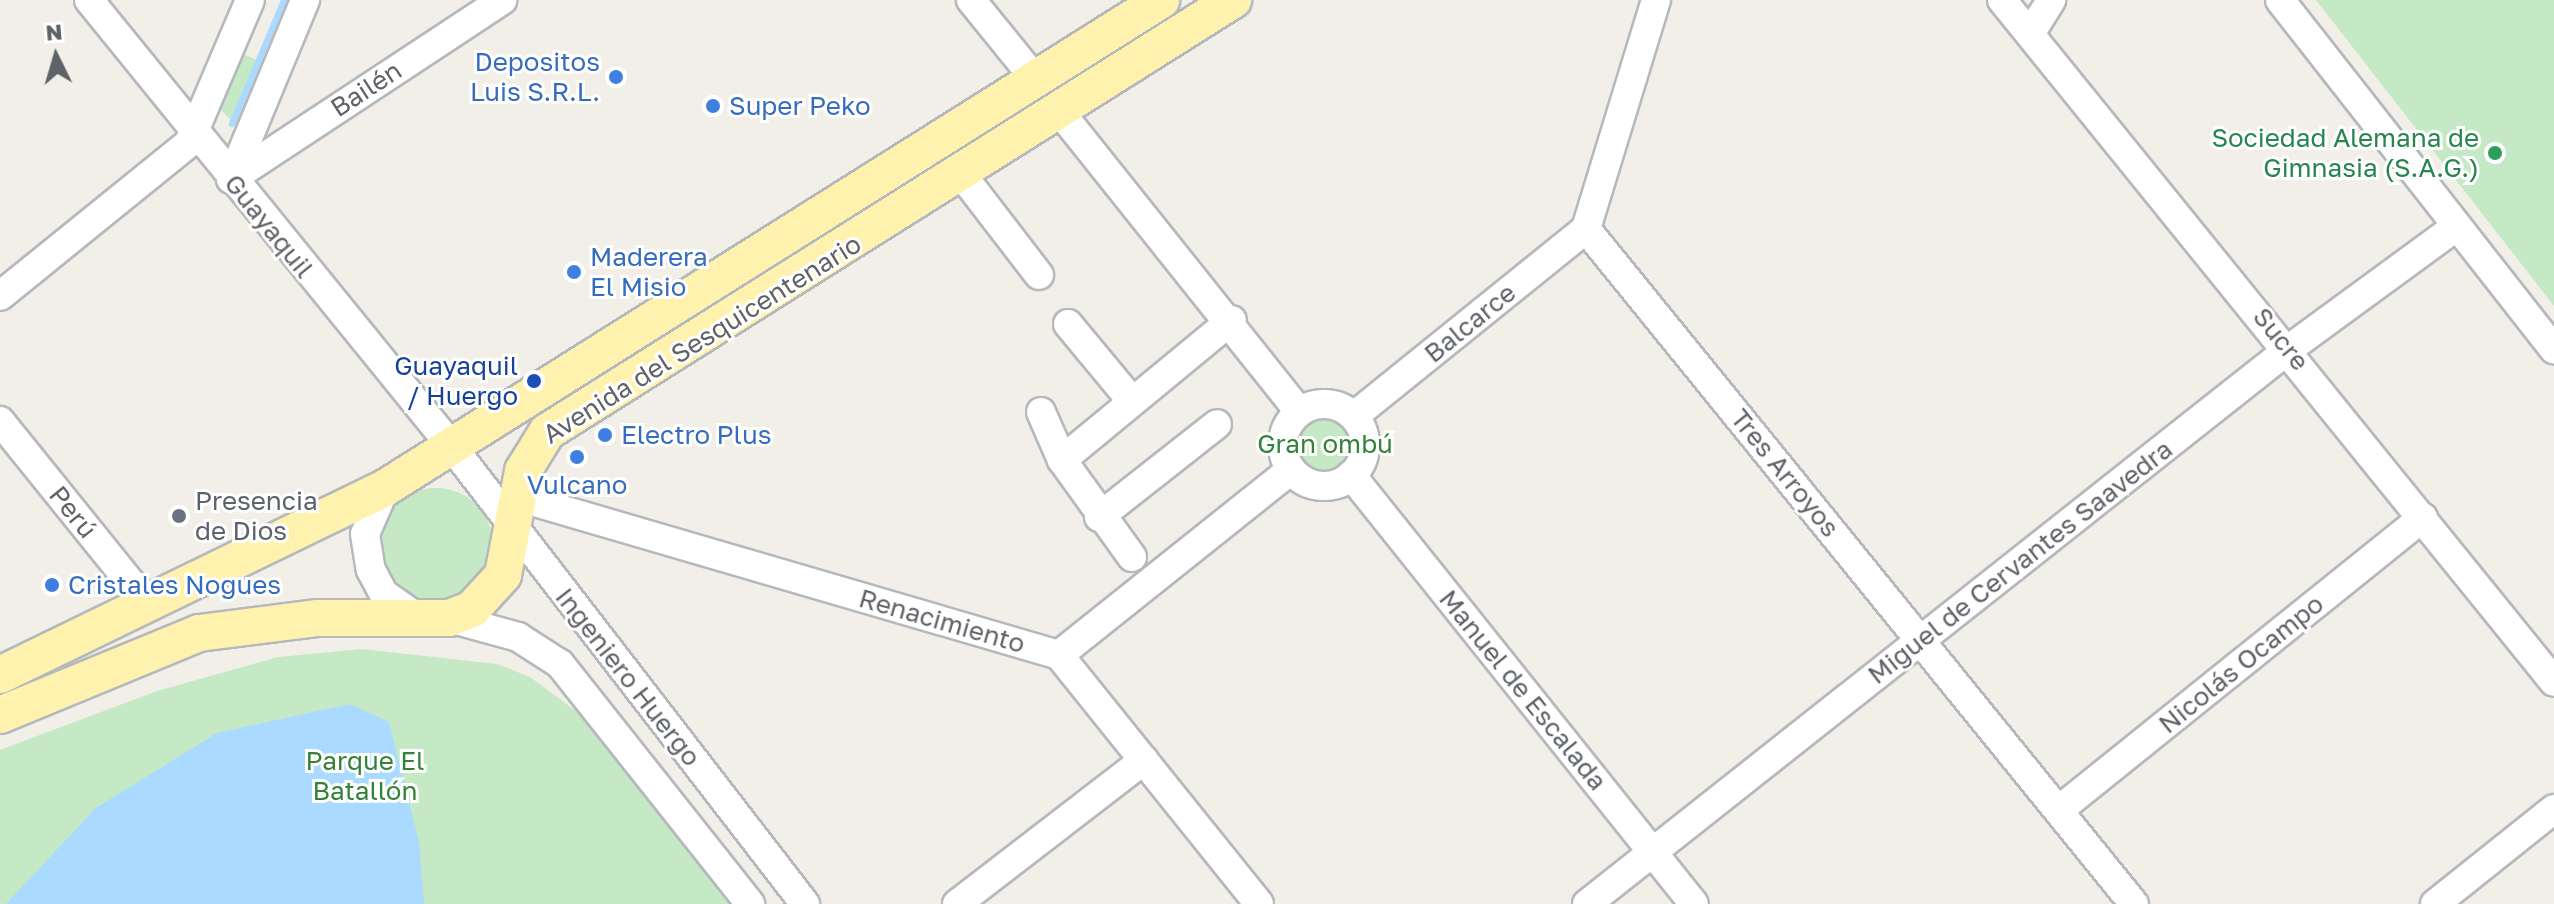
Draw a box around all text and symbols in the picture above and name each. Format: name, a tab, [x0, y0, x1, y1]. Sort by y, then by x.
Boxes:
north arrow	[16, 16, 96, 96]
text: N	[44, 17, 63, 46]
place label: Depositos Luis S.R.L.	[470, 46, 600, 108]
street label: Bailén	[325, 55, 407, 123]
marker: Depositos Luis S.R.L.	[607, 68, 625, 86]
place label: Super Peko	[729, 90, 871, 122]
marker: Super Peko	[704, 97, 722, 115]
place label: Sociedad Alemana de Gimnasia (S.A.G.)	[2211, 122, 2479, 184]
marker: Sociedad Alemana de Gimnasia (S.A.G.)	[2486, 144, 2504, 162]
street label: Guayaquil	[218, 168, 320, 284]
street label: Avenida del Sesquicentenario	[537, 228, 867, 450]
place label: Maderera El Misio	[590, 241, 708, 302]
marker: Maderera El Misio	[565, 263, 583, 281]
street label: Balcarce	[1418, 277, 1522, 369]
street label: Sucre	[2246, 301, 2316, 377]
place label: Guayaquil / Huergo	[394, 350, 518, 412]
marker: Guayaquil / Huergo	[525, 372, 543, 390]
street label: Tres Arroyos	[1724, 403, 1846, 543]
place label: Electro Plus	[621, 419, 771, 451]
marker: Electro Plus	[596, 426, 614, 444]
park label: Gran ombú	[1257, 428, 1393, 460]
street label: Miguel de Cervantes Saavedra	[1862, 434, 2178, 690]
marker: Vulcano	[568, 448, 586, 466]
place label: Vulcano	[527, 469, 627, 501]
street label: Perú	[43, 480, 103, 544]
place label: Presencia de Dios	[195, 485, 318, 546]
marker: Presencia de Dios	[170, 507, 188, 525]
place label: Cristales Nogues	[68, 569, 281, 601]
marker: Cristales Nogues	[43, 576, 61, 594]
street label: Ingeniero Huergo	[549, 582, 707, 772]
street label: Renacimiento	[855, 582, 1029, 660]
street label: Manuel de Escalada	[1433, 584, 1613, 796]
street label: Nicolás Ocampo	[2153, 588, 2329, 740]
park label: Parque El Batallón	[306, 745, 424, 806]

